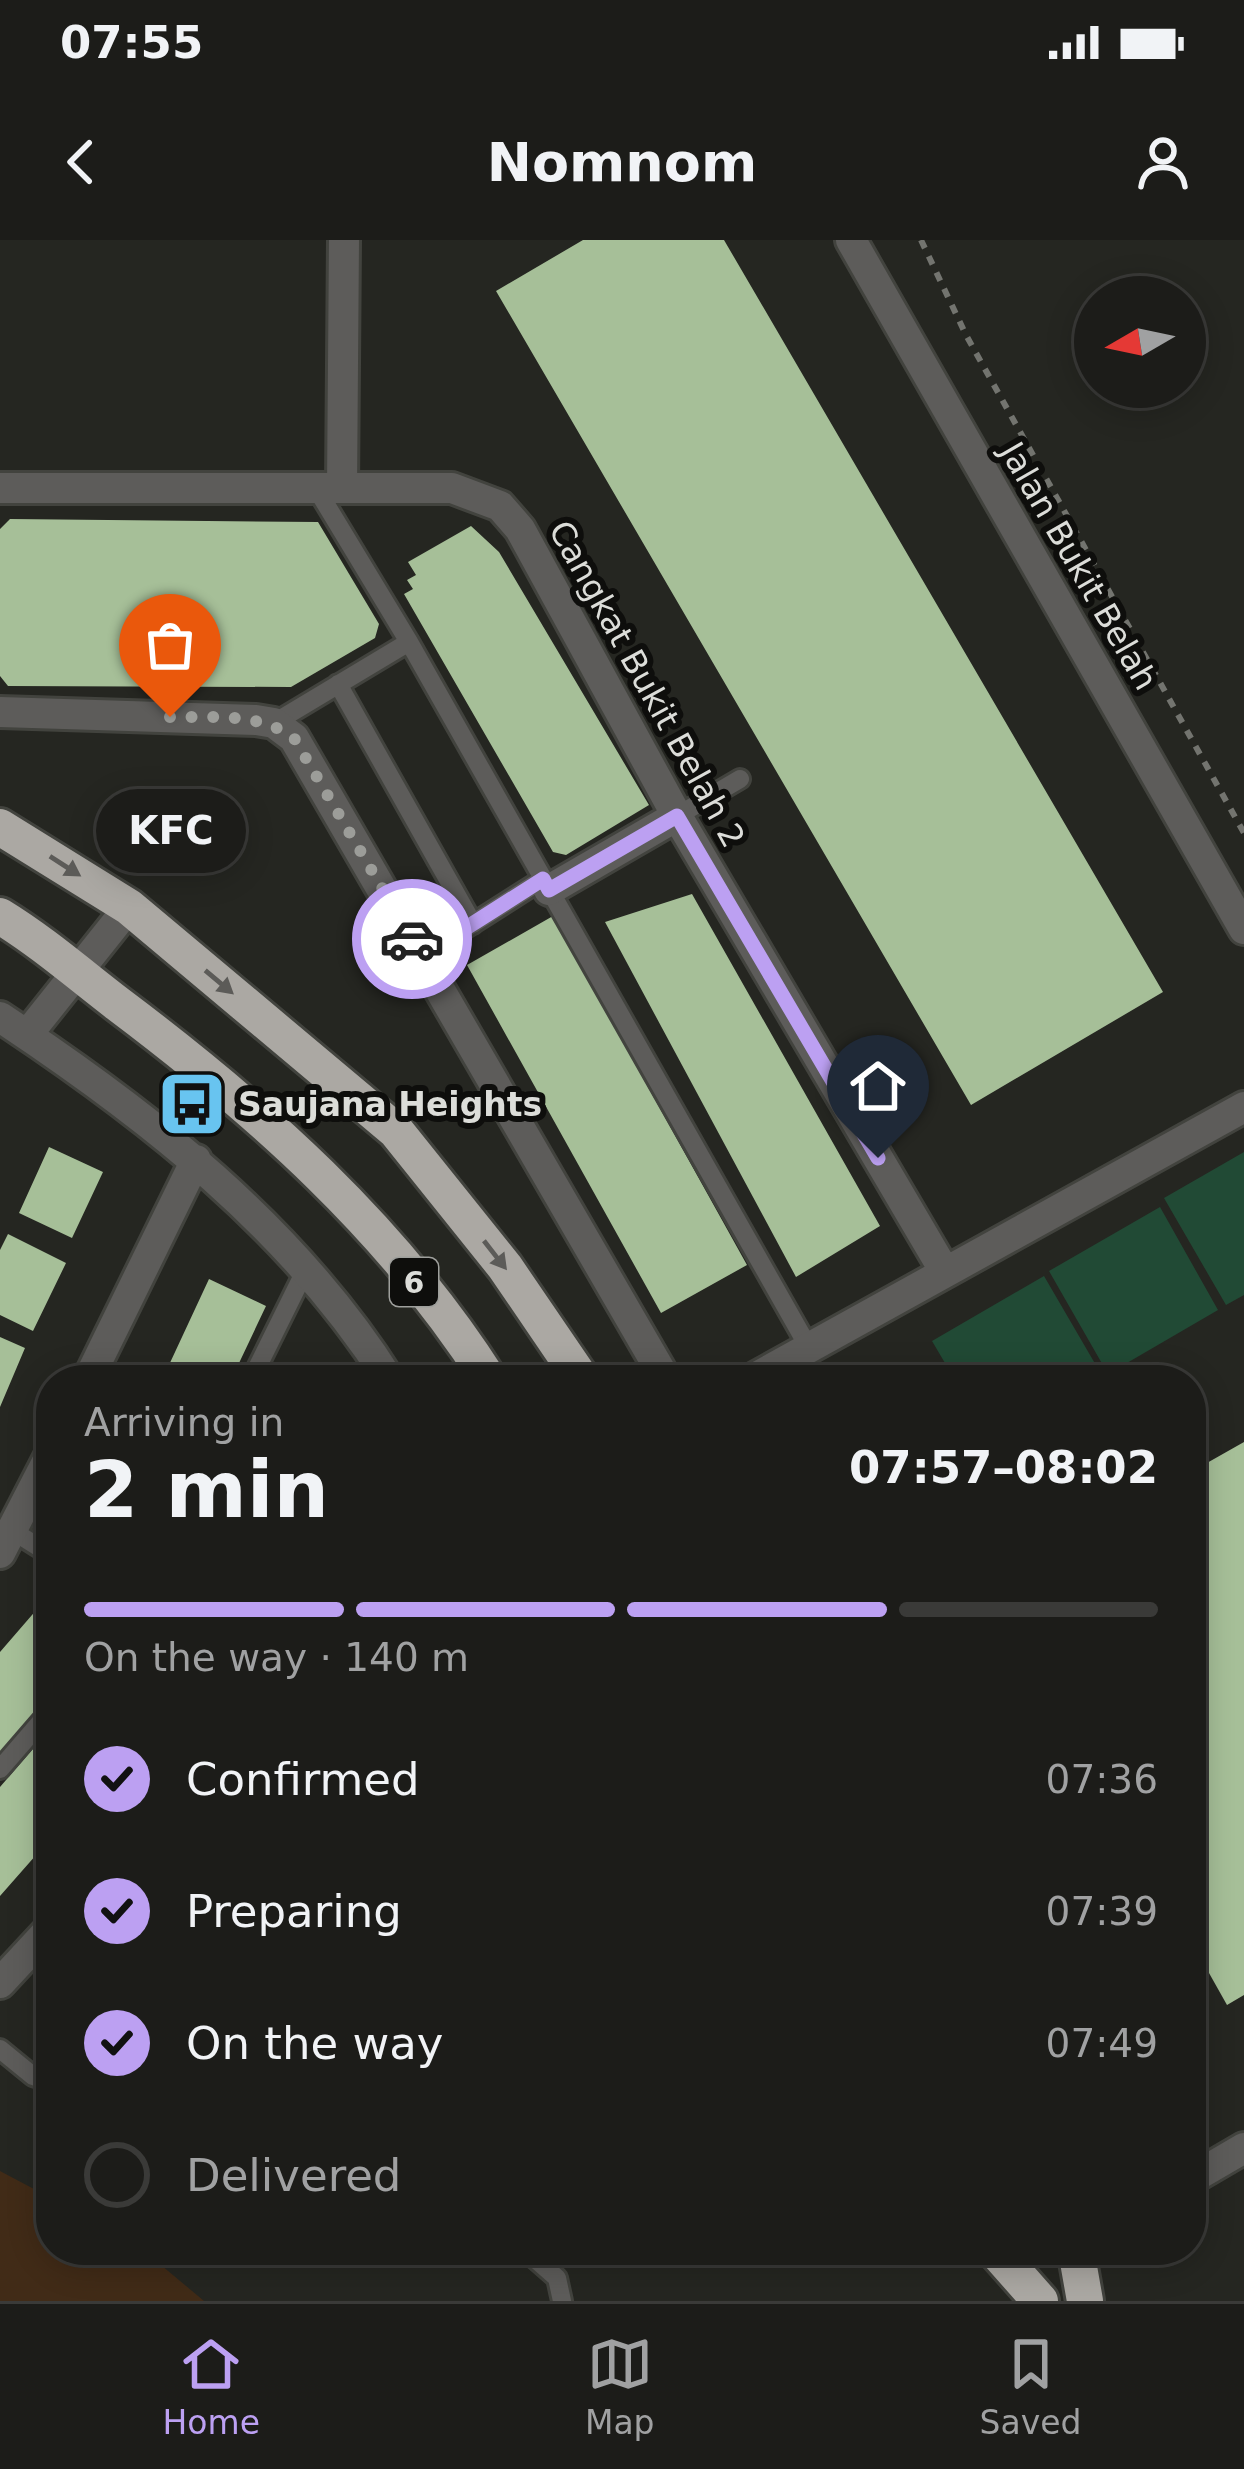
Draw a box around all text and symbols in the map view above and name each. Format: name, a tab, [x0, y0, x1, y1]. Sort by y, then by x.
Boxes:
text: 07:55	[60, 16, 203, 69]
icon: back	[48, 129, 114, 195]
icon: person	[1130, 129, 1196, 195]
text: Nomnom	[487, 131, 757, 194]
north arrow	[1074, 276, 1206, 408]
map controls	[1074, 276, 1206, 408]
street label: Jalan Bukit Belah	[991, 434, 1166, 697]
street label: Cangkat Bukit Belah 2	[541, 514, 753, 854]
pin	[119, 594, 221, 717]
icon: bag	[137, 612, 203, 678]
callout: KFC	[95, 789, 245, 873]
text: KFC	[128, 808, 214, 853]
one-way arrow	[49, 854, 82, 876]
courier	[352, 879, 472, 999]
icon: car	[379, 906, 445, 972]
one-way arrow	[204, 968, 234, 994]
pin	[827, 1035, 929, 1158]
icon: home	[845, 1053, 911, 1119]
bus stop icon: Saujana Heights	[157, 1069, 227, 1139]
place label: Saujana Heights	[238, 1085, 542, 1124]
one-way arrow	[482, 1239, 507, 1270]
road number: 6	[390, 1258, 438, 1306]
text: Arriving in	[84, 1400, 284, 1445]
text: 07:57–08:02	[849, 1441, 1158, 1494]
text: 2 min	[84, 1445, 329, 1535]
text: On the way · 140 m	[84, 1635, 469, 1680]
icon: check	[84, 1746, 150, 1812]
text: Confirmed	[186, 1753, 420, 1806]
text: 07:36	[1046, 1757, 1158, 1802]
icon: check	[84, 1878, 150, 1944]
text: Preparing	[186, 1885, 402, 1938]
text: 07:39	[1046, 1889, 1158, 1934]
icon: check	[84, 2010, 150, 2076]
text: On the way	[186, 2017, 443, 2070]
text: 07:49	[1046, 2021, 1158, 2066]
text: Delivered	[186, 2149, 401, 2202]
tab: Home	[162, 2331, 260, 2442]
tab: Map	[585, 2331, 655, 2442]
tab: Saved	[980, 2331, 1081, 2442]

